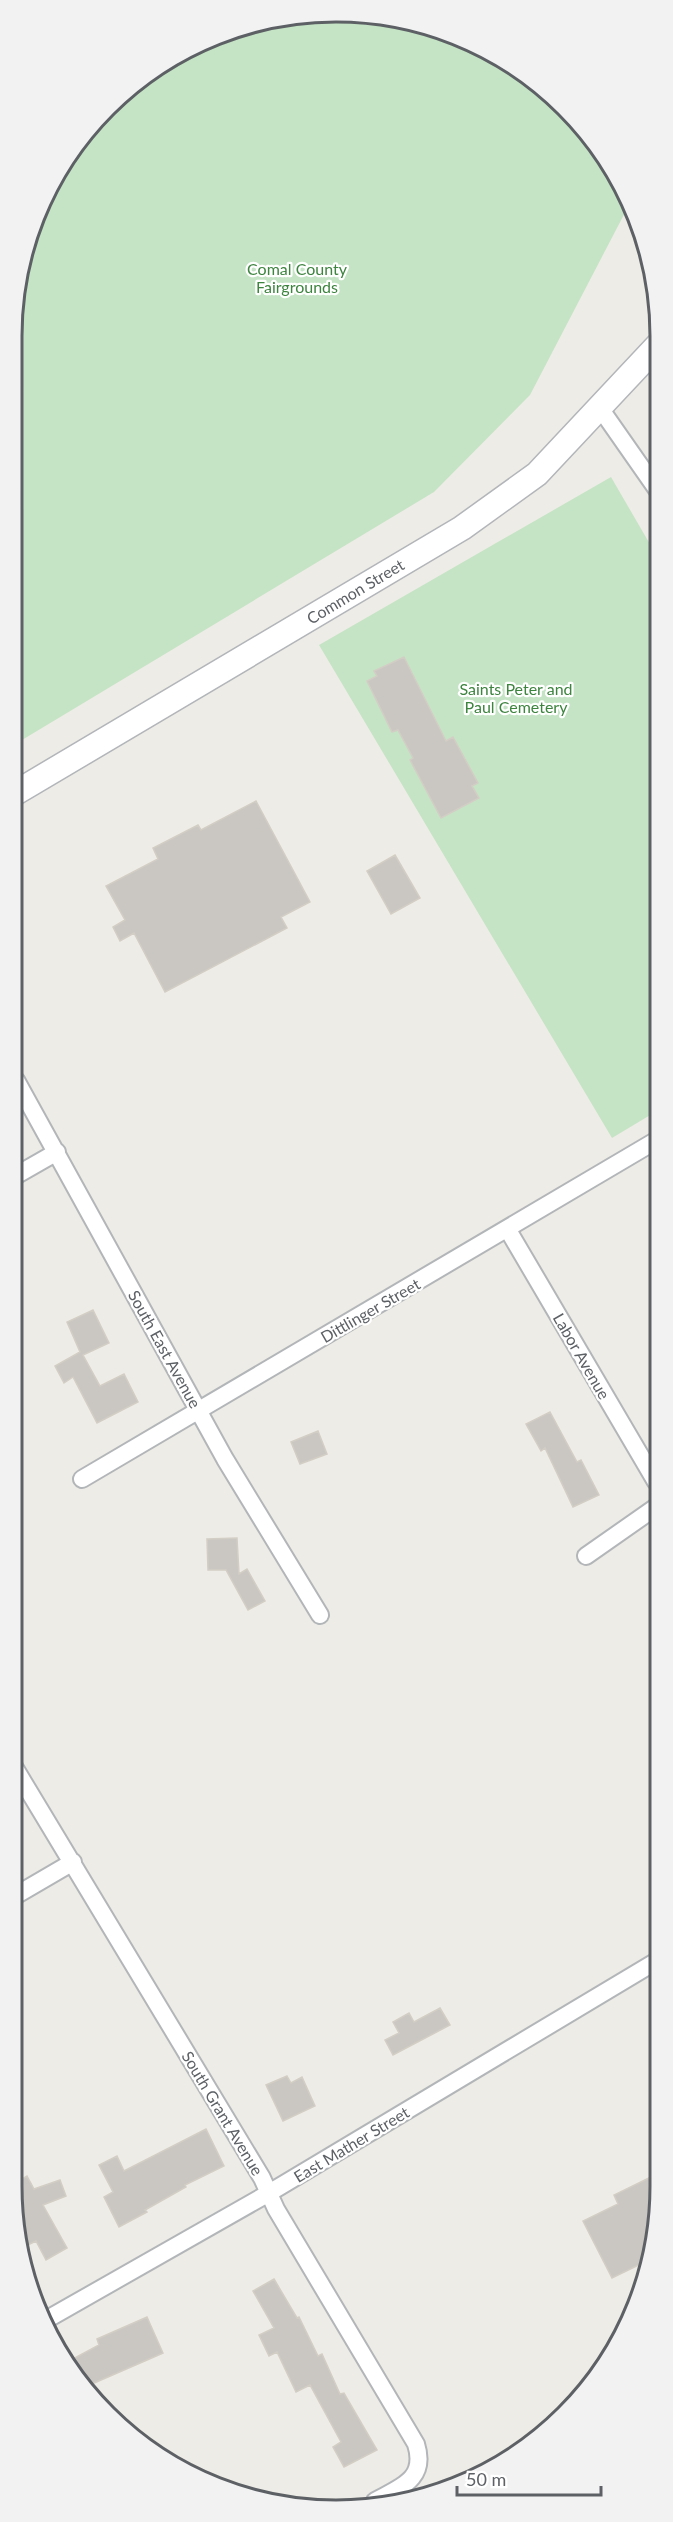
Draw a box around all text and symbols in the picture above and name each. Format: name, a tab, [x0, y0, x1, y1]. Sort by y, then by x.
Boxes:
park label: Comal County Fairgrounds	[247, 259, 348, 296]
street label: Common Street	[303, 554, 407, 628]
park label: Saints Peter and Paul Cemetery	[459, 679, 573, 716]
street label: Dittlinger Street	[317, 1274, 423, 1346]
street label: South East Avenue	[125, 1287, 205, 1411]
street label: Labor Avenue	[550, 1310, 614, 1402]
street label: South Grant Avenue	[178, 2047, 268, 2179]
street label: East Mather Street	[290, 2102, 412, 2186]
scale bar	[457, 2459, 601, 2497]
text: 50 m	[466, 2468, 506, 2490]

